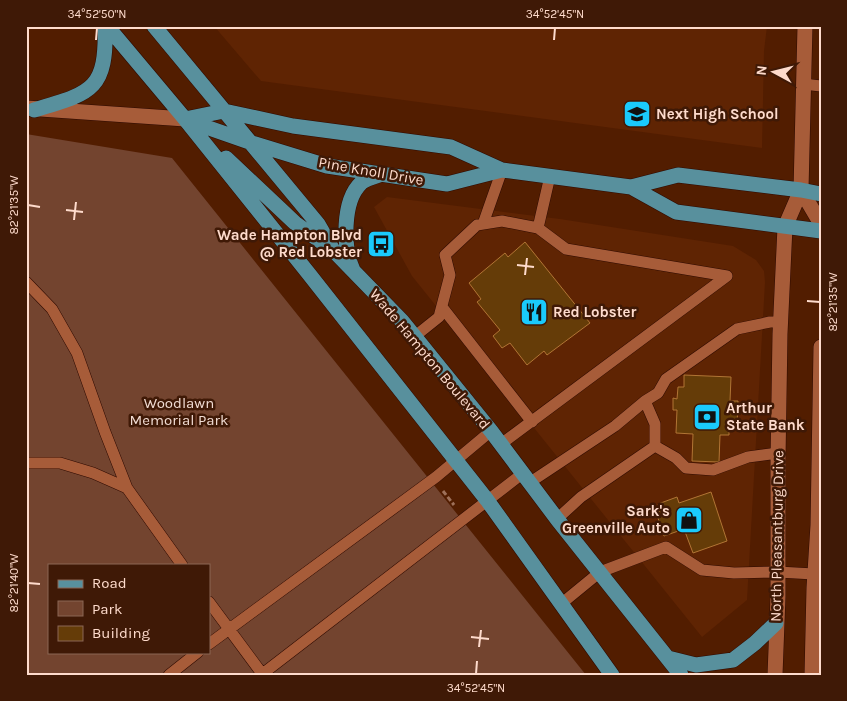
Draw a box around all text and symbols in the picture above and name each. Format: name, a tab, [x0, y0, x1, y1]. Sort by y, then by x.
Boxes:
text: 34°52'50"N	[68, 7, 127, 21]
text: 34°52'45"N	[526, 7, 584, 21]
north arrow	[750, 48, 800, 98]
text: N	[753, 64, 771, 76]
school or university icon: Next High School	[622, 99, 652, 129]
place label: Next High School	[656, 105, 779, 123]
street label: Pine Knoll Drive	[317, 153, 425, 189]
text: 82°21'35"W	[7, 175, 21, 235]
place label: Wade Hampton Blvd @ Red Lobster	[217, 226, 362, 261]
bus stop icon: Wade Hampton Blvd @ Red Lobster	[366, 229, 396, 259]
text: 82°21'35"W	[826, 272, 840, 332]
street label: Wade Hampton Boulevard	[366, 285, 494, 433]
restaurant icon: Red Lobster	[519, 297, 549, 327]
place label: Red Lobster	[553, 303, 636, 321]
park label: Woodlawn Memorial Park	[130, 394, 228, 429]
place label: Arthur State Bank	[726, 399, 805, 434]
bank icon: Arthur State Bank	[692, 402, 722, 432]
street label: North Pleasantburg Drive	[767, 450, 787, 622]
place label: Sark's Greenville Auto	[562, 502, 670, 537]
shop icon: Sark's Greenville Auto	[674, 505, 704, 535]
text: 82°21'40"W	[7, 553, 21, 613]
legend	[48, 564, 210, 654]
text: Road	[92, 574, 127, 592]
text: Park	[92, 600, 122, 618]
text: Building	[92, 624, 150, 642]
text: 34°52'45"N	[447, 681, 505, 695]

